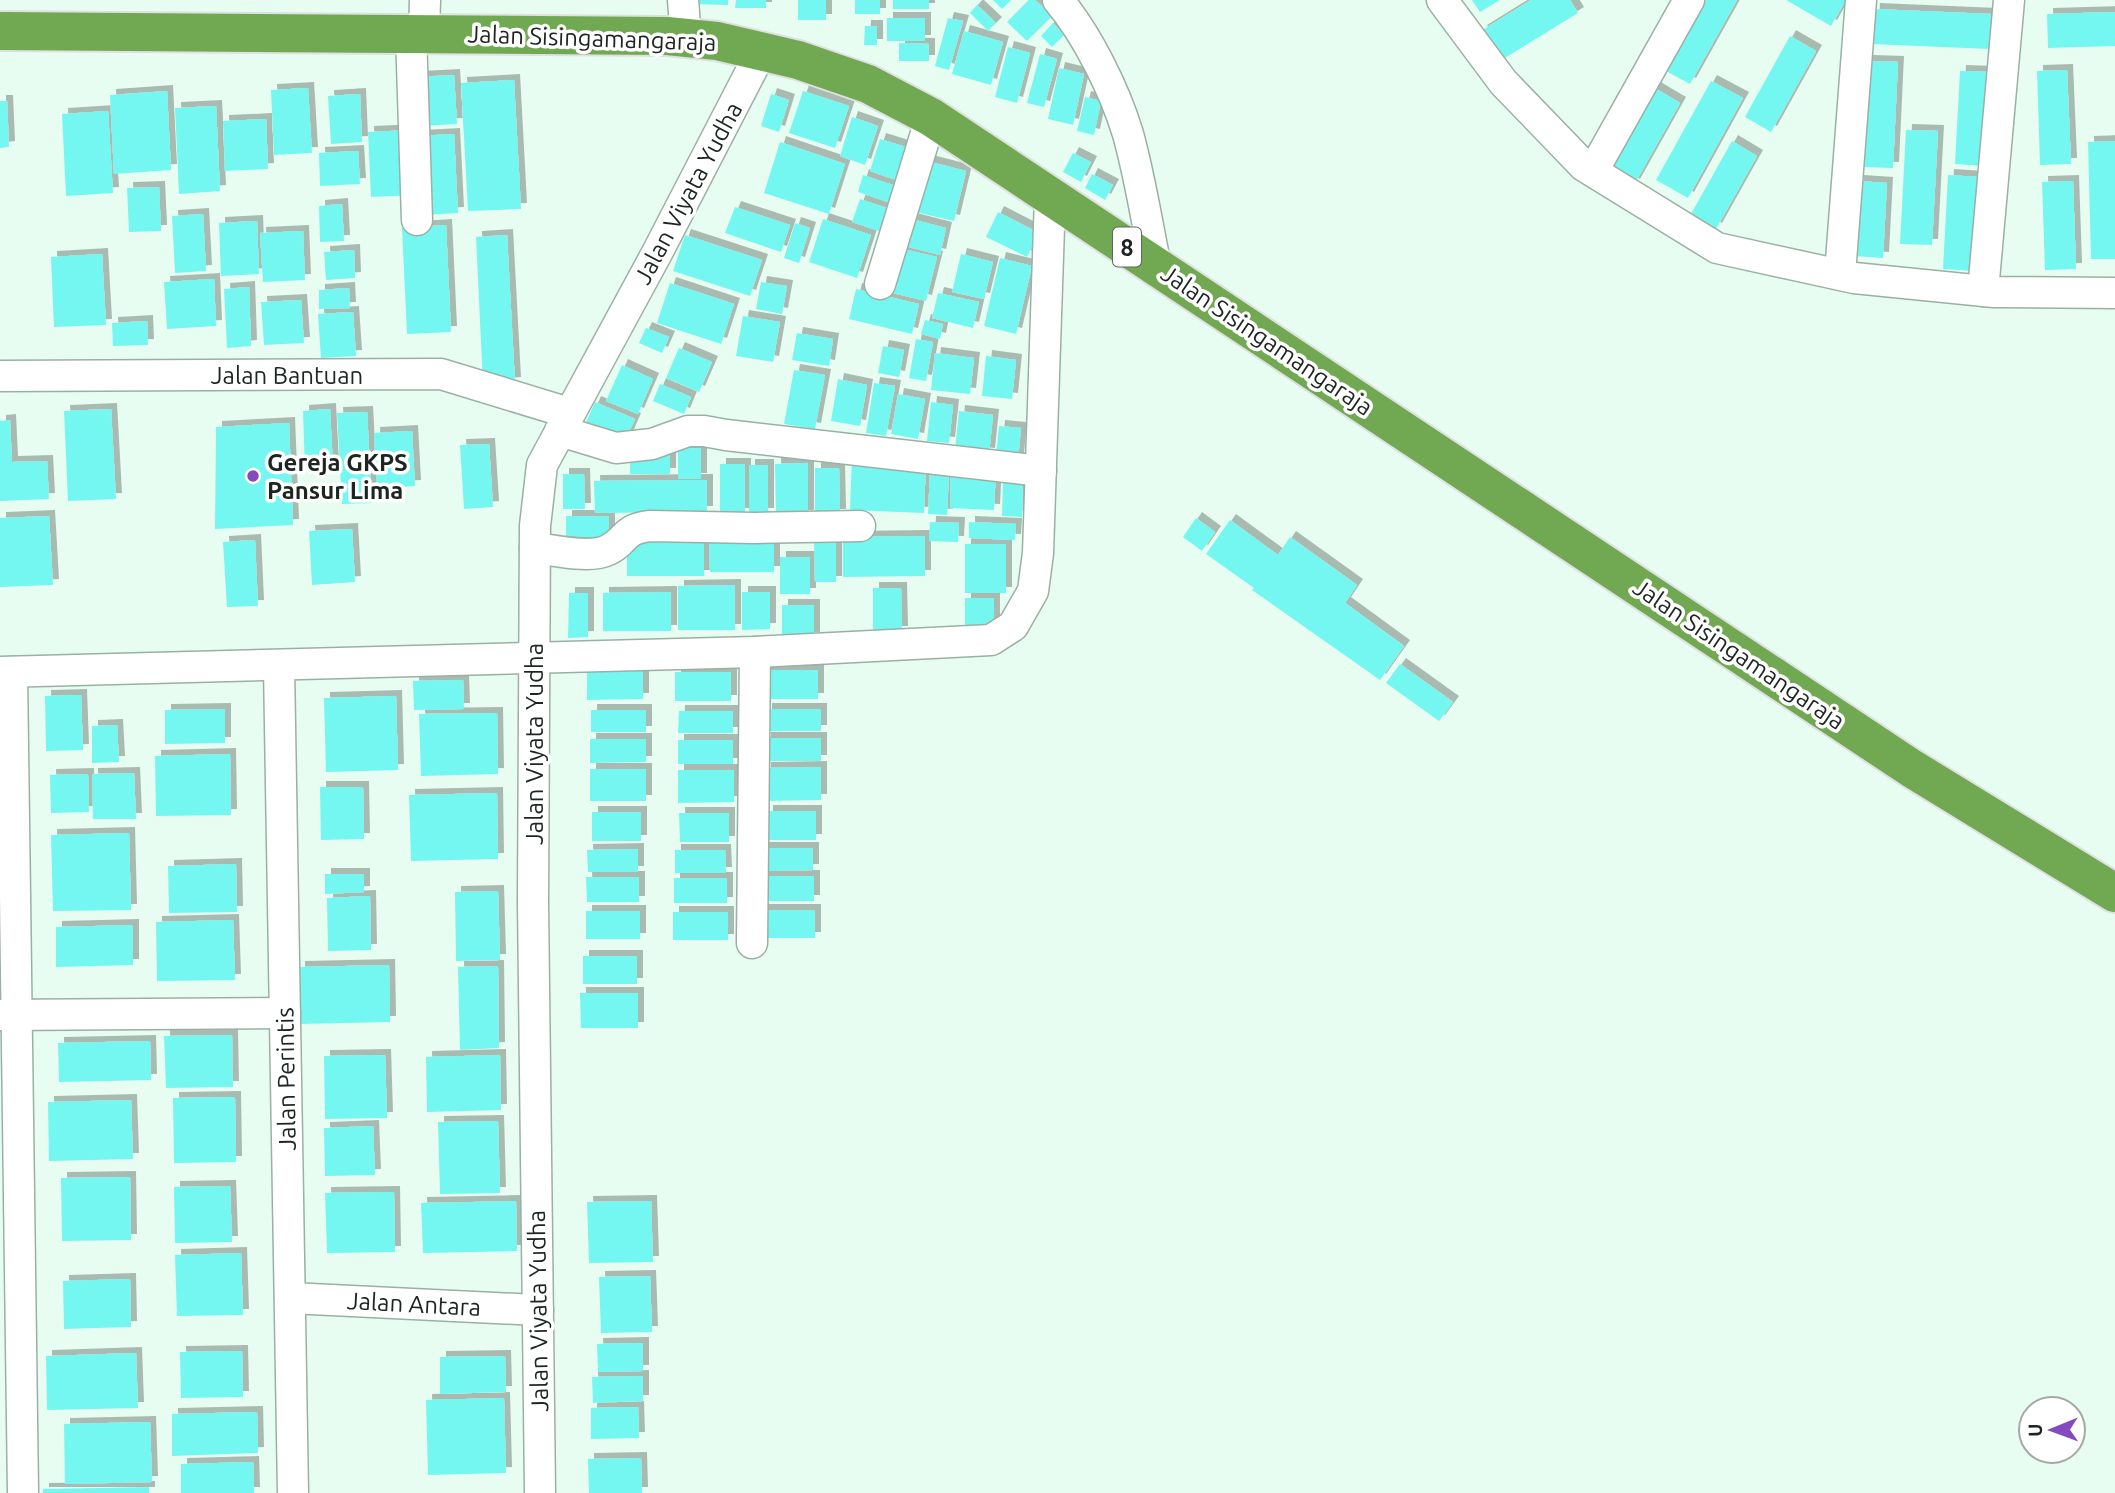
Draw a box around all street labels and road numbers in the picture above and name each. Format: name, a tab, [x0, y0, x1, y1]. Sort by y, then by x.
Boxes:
street label: Jalan Sisingamangaraja	[467, 20, 717, 56]
street label: Jalan Viyata Yudha	[629, 97, 747, 289]
road number: 8	[1113, 228, 1141, 266]
street label: Jalan Sisingamangaraja	[1156, 259, 1378, 421]
street label: Jalan Bantuan	[211, 362, 363, 389]
street label: Jalan Sisingamangaraja	[1628, 573, 1850, 735]
street label: Jalan Viyata Yudha	[521, 643, 548, 845]
street label: Jalan Perintis	[271, 1007, 301, 1151]
street label: Jalan Viyata Yudha	[523, 1210, 553, 1412]
street label: Jalan Antara	[346, 1287, 482, 1321]

